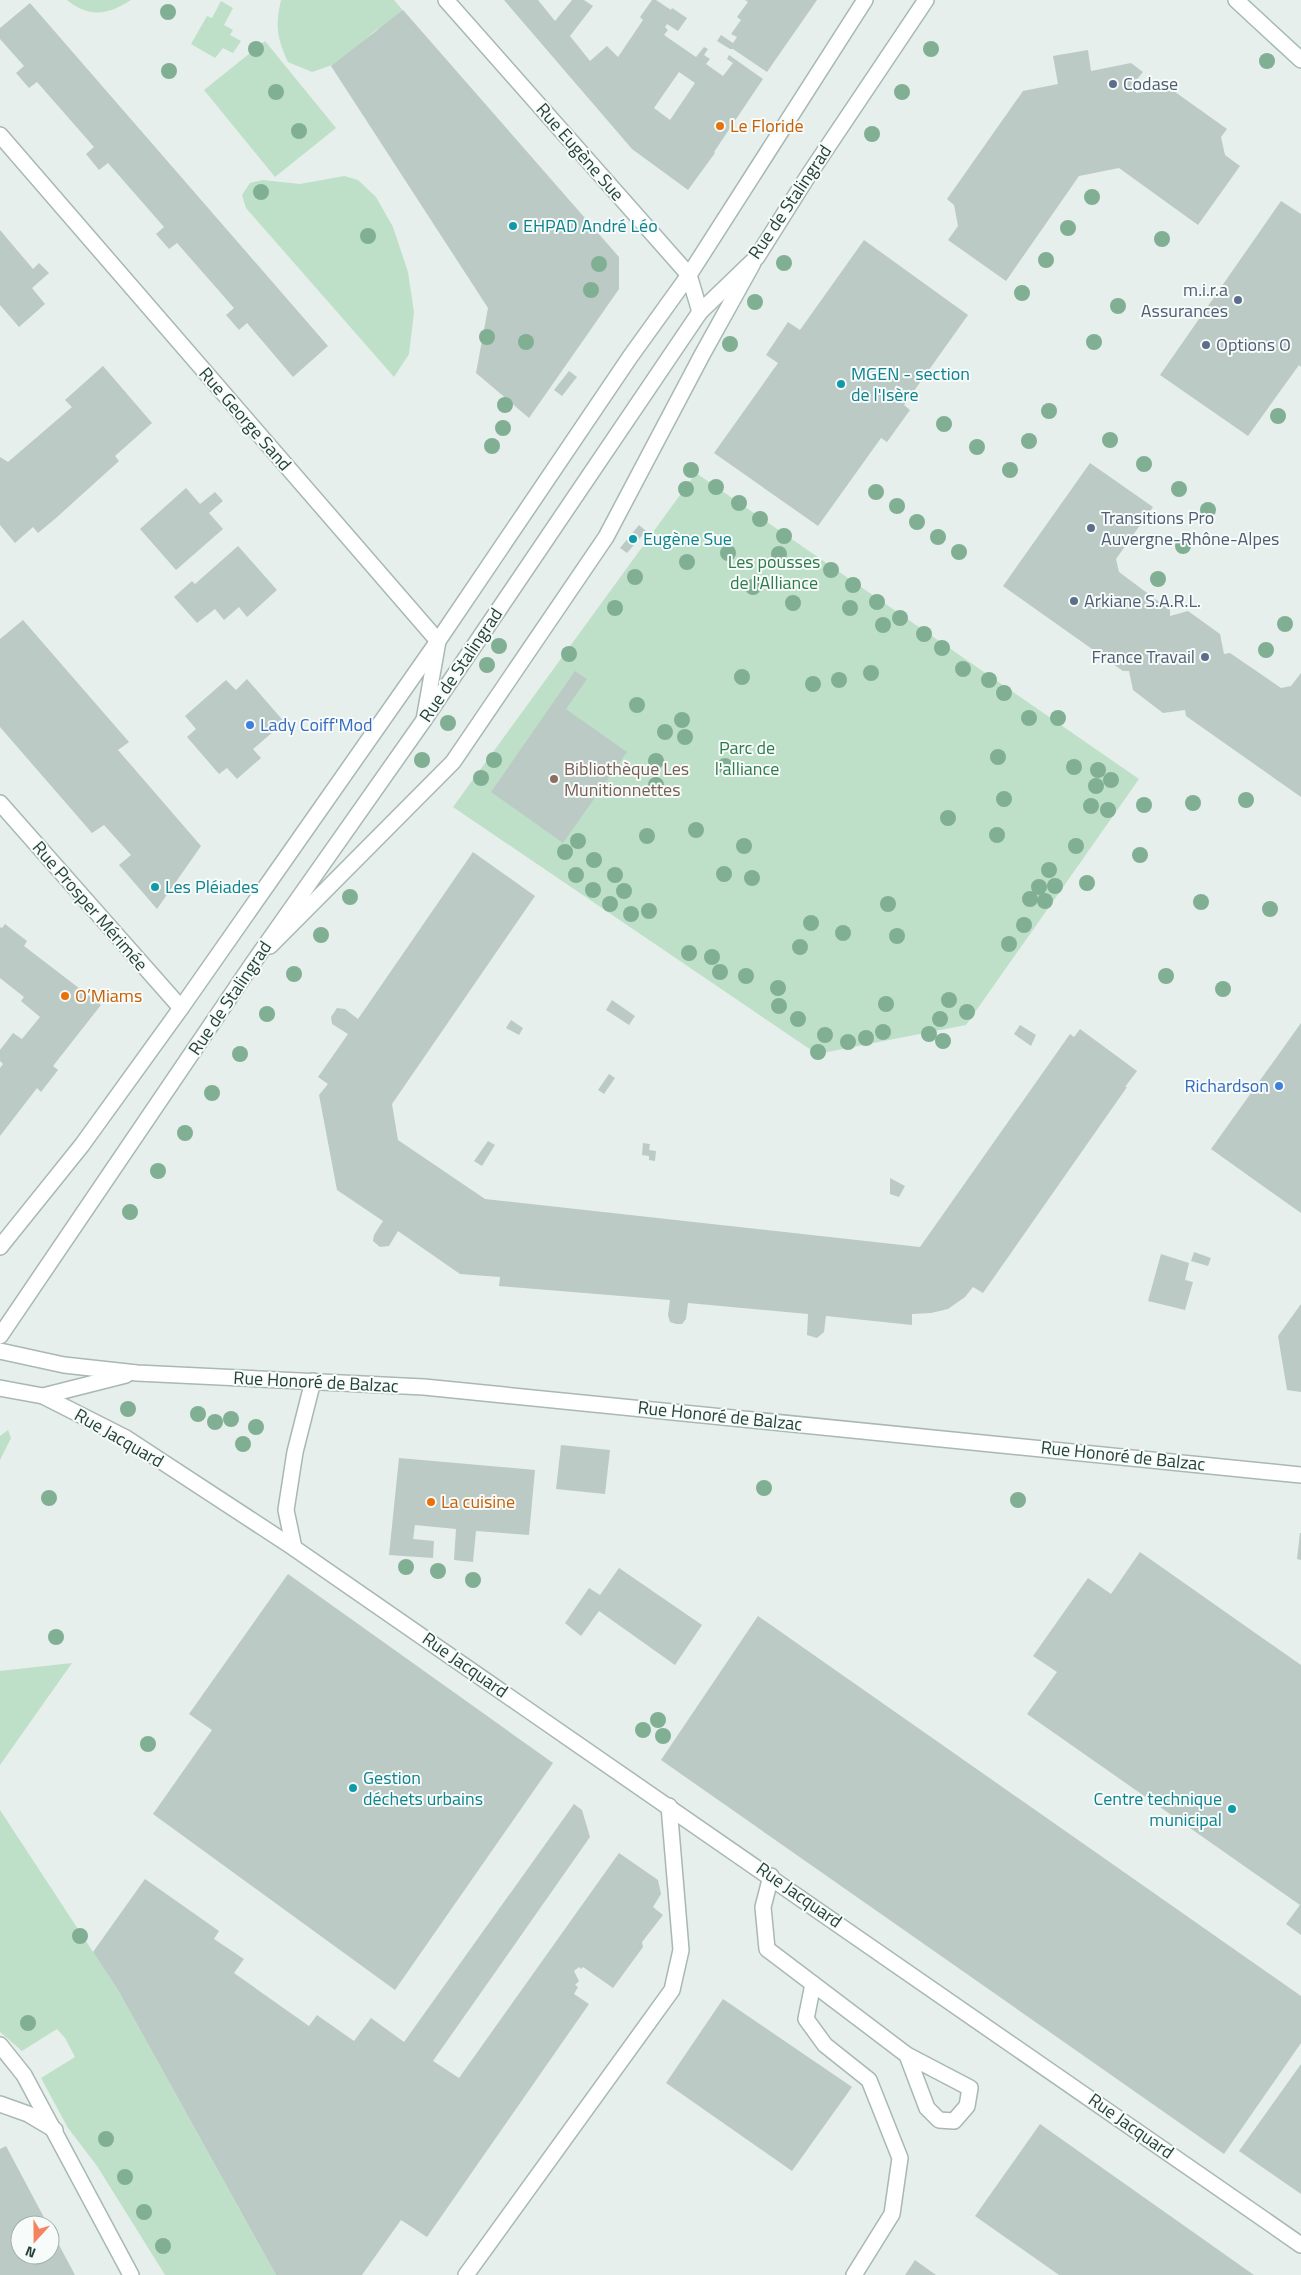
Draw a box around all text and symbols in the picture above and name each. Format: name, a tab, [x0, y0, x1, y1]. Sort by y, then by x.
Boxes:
place label: Codase	[1123, 70, 1178, 97]
marker: Codase	[1107, 78, 1119, 90]
street label: Rue Eugène Sue	[530, 97, 631, 207]
place label: Le Floride	[730, 112, 804, 139]
marker: Le Floride	[714, 120, 726, 132]
street label: Rue de Stalingrad	[741, 139, 838, 264]
place label: EHPAD André Léo	[523, 212, 658, 239]
marker: EHPAD André Léo	[507, 220, 519, 232]
place label: m.i.r.a Assurances	[1141, 276, 1228, 324]
marker: m.i.r.a Assurances	[1232, 294, 1244, 306]
place label: Options O	[1216, 331, 1291, 358]
marker: Options O	[1200, 339, 1212, 351]
place label: MGEN - section de l'Isère	[851, 360, 970, 408]
street label: Rue George Sand	[193, 361, 298, 476]
marker: MGEN - section de l'Isère	[835, 378, 847, 390]
place label: Transitions Pro Auvergne-Rhône-Alpes	[1101, 504, 1279, 552]
marker: Transitions Pro Auvergne-Rhône-Alpes	[1085, 522, 1097, 534]
place label: Eugène Sue	[643, 525, 732, 552]
marker: Eugène Sue	[627, 533, 639, 545]
park label: Les pousses de l'Alliance	[728, 548, 820, 596]
place label: Arkiane S.A.R.L.	[1084, 587, 1201, 614]
marker: Arkiane S.A.R.L.	[1068, 595, 1080, 607]
street label: Rue de Stalingrad	[412, 602, 509, 727]
place label: France Travail	[1092, 643, 1195, 670]
marker: France Travail	[1199, 651, 1211, 663]
place label: Lady Coiff'Mod	[260, 711, 373, 738]
marker: Lady Coiff'Mod	[244, 719, 256, 731]
park label: Parc de l'alliance	[715, 734, 779, 782]
place label: Bibliothèque Les Munitionnettes	[564, 755, 689, 803]
marker: Bibliothèque Les Munitionnettes	[548, 773, 560, 785]
street label: Rue Prosper Mérimée	[26, 835, 155, 977]
place label: Les Pléiades	[165, 873, 259, 900]
marker: Les Pléiades	[149, 881, 161, 893]
street label: Rue de Stalingrad	[181, 935, 278, 1060]
place label: O’Miams	[75, 982, 142, 1009]
marker: O’Miams	[59, 990, 71, 1002]
place label: Richardson	[1184, 1072, 1269, 1099]
marker: Richardson	[1273, 1080, 1285, 1092]
street label: Rue Honoré de Balzac	[233, 1364, 399, 1399]
street label: Rue Honoré de Balzac	[636, 1393, 804, 1438]
street label: Rue Jacquard	[70, 1401, 169, 1474]
street label: Rue Honoré de Balzac	[1039, 1433, 1207, 1478]
place label: La cuisine	[441, 1488, 515, 1515]
marker: La cuisine	[425, 1496, 437, 1508]
street label: Rue Jacquard	[417, 1625, 514, 1704]
place label: Gestion déchets urbains	[363, 1764, 483, 1812]
marker: Gestion déchets urbains	[347, 1782, 359, 1794]
place label: Centre technique municipal	[1094, 1785, 1222, 1833]
marker: Centre technique municipal	[1226, 1803, 1238, 1815]
street label: Rue Jacquard	[751, 1855, 848, 1934]
street label: Rue Jacquard	[1083, 2086, 1180, 2165]
north arrow	[10, 2215, 60, 2265]
text: N	[22, 2241, 38, 2264]

